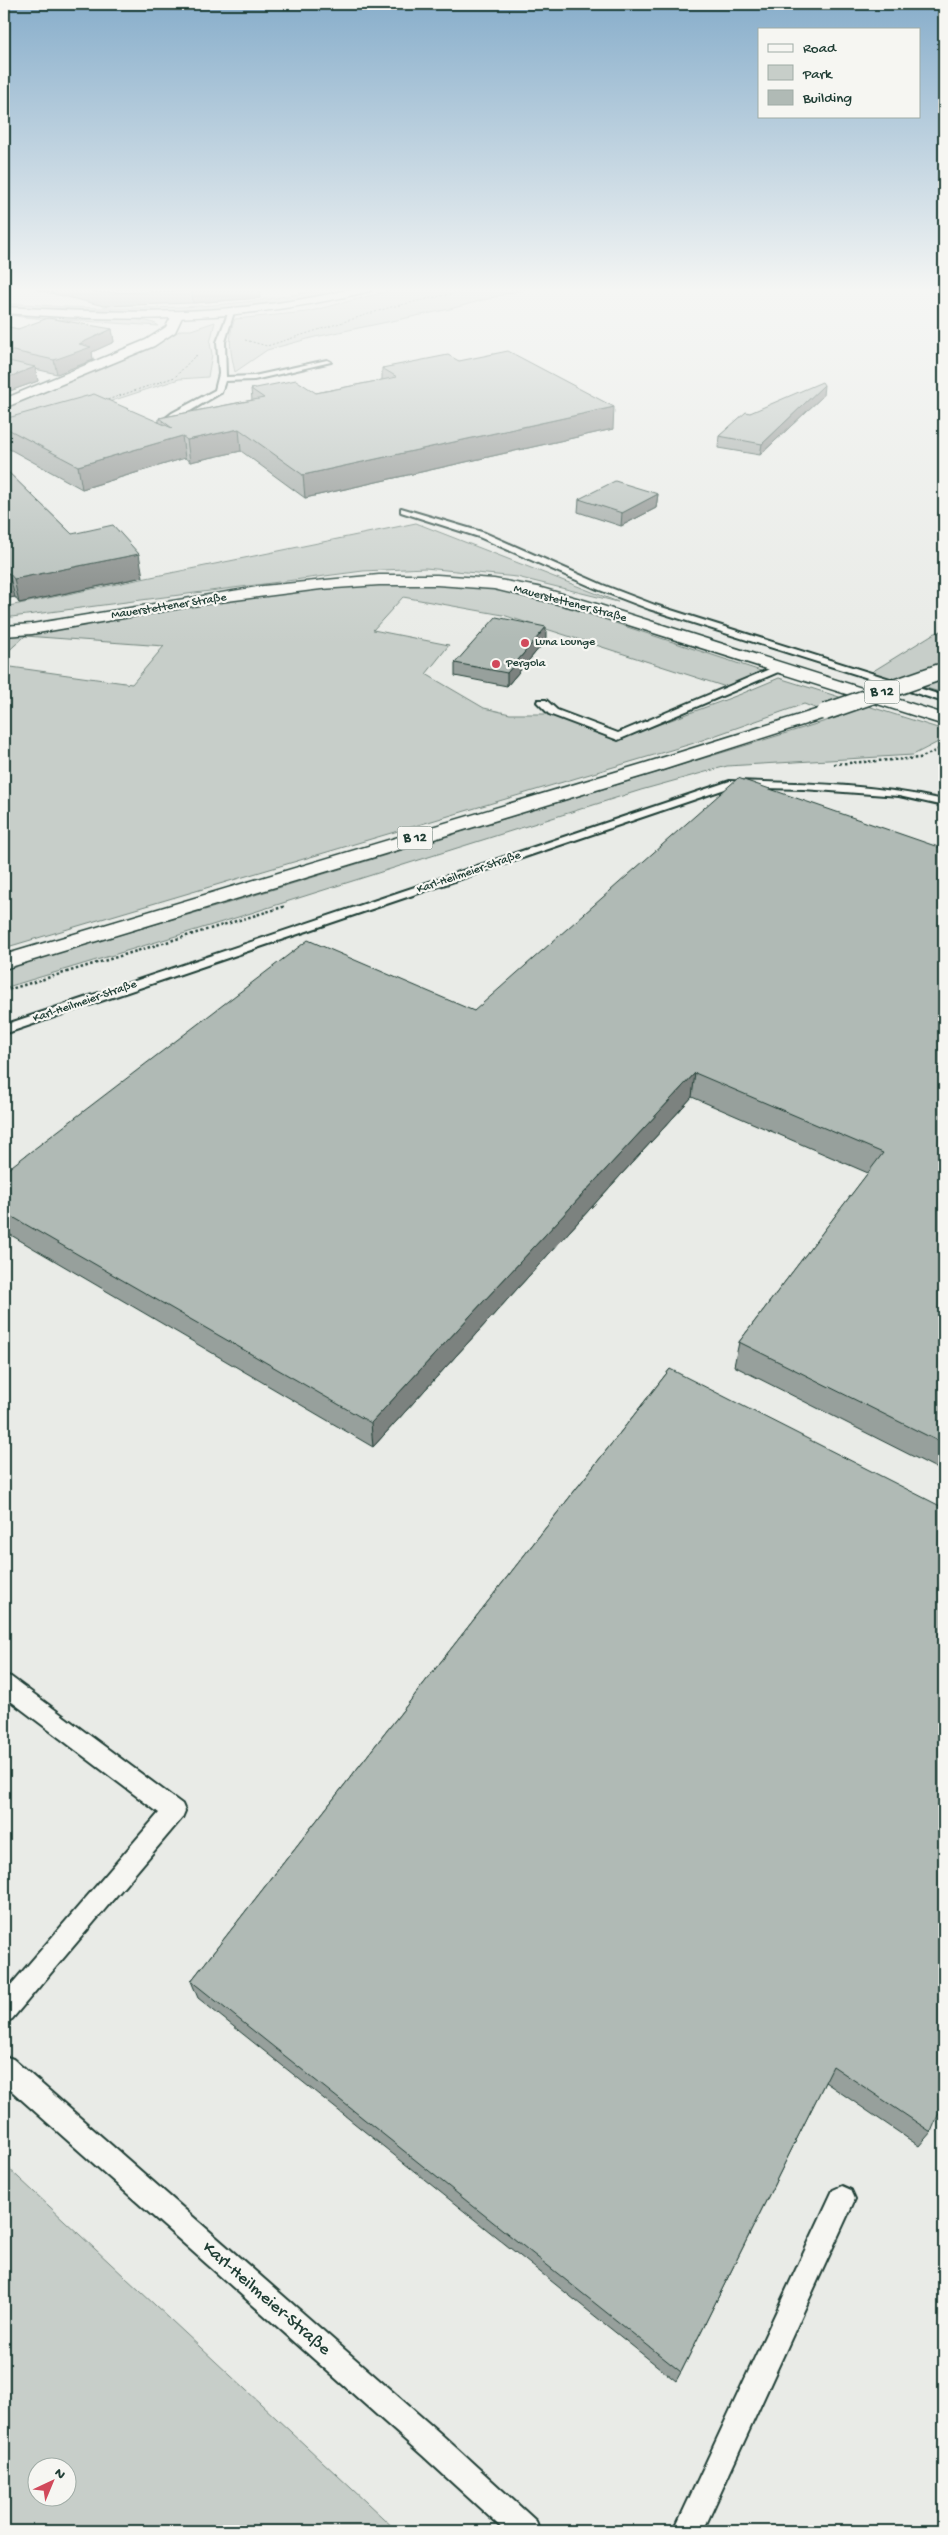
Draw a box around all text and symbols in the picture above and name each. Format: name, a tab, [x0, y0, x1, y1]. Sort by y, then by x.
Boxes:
legend	[758, 28, 920, 118]
text: Road	[803, 40, 837, 58]
text: Park	[802, 66, 833, 84]
text: Building	[802, 90, 852, 108]
street label: Mauerstettener Straße	[512, 582, 629, 626]
street label: Mauerstettener Straße	[110, 591, 228, 623]
place label: Luna Lounge	[535, 636, 596, 650]
marker: Luna Lounge	[519, 637, 531, 649]
place label: Pergola	[505, 657, 546, 671]
marker: Pergola	[490, 658, 502, 670]
road number: B 12	[864, 680, 900, 704]
road number: B 12	[398, 826, 432, 850]
street label: Karl-Heilmeier-Straße	[415, 848, 523, 897]
street label: Karl-Heilmeier-Straße	[31, 977, 139, 1026]
street label: Karl-Heilmeier-Straße	[198, 2238, 335, 2361]
north arrow	[28, 2458, 78, 2508]
text: N	[50, 2465, 68, 2484]

